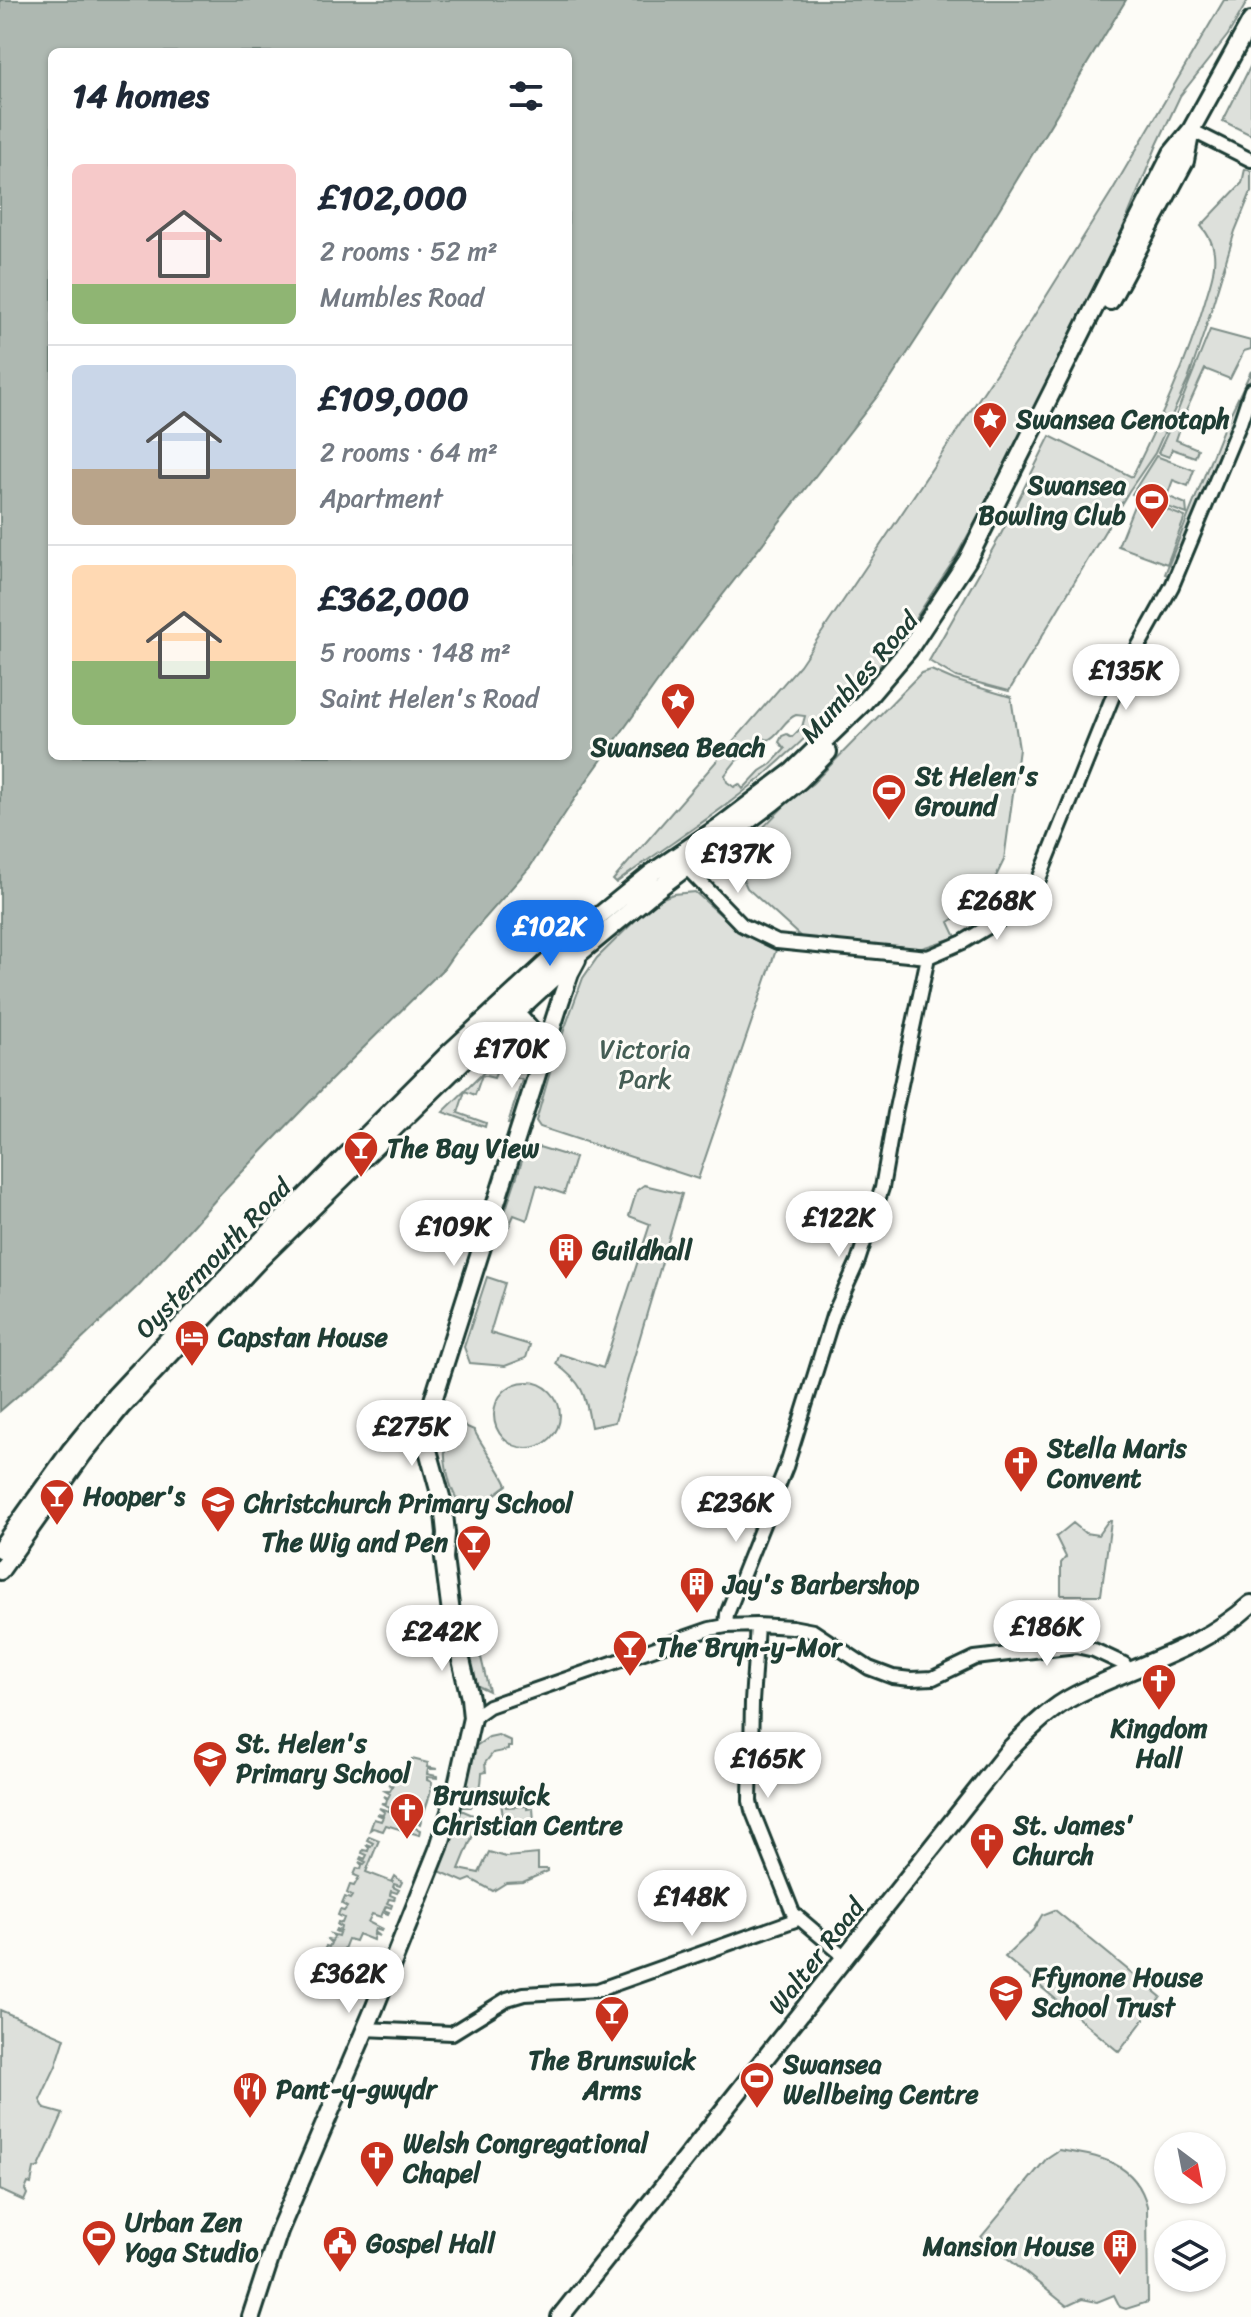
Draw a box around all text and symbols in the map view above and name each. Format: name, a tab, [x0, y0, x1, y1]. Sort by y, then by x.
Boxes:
text: 14 homes	[72, 66, 209, 126]
icon: filters	[504, 74, 548, 118]
text: £102,000	[320, 168, 467, 228]
icon: home	[136, 196, 232, 292]
text: 2 rooms · 52 m²	[320, 228, 498, 274]
text: Mumbles Road	[320, 274, 484, 320]
text: £109,000	[320, 369, 469, 429]
place label: Swansea Cenotaph	[1015, 396, 1230, 442]
icon: home	[136, 397, 232, 493]
place icon: Swansea Cenotaph	[971, 400, 1009, 450]
text: 2 rooms · 64 m²	[320, 429, 498, 475]
place label: Swansea Bowling Club	[978, 462, 1127, 538]
text: Apartment	[320, 475, 443, 521]
sports icon: Swansea Bowling Club	[1133, 481, 1171, 531]
text: £362,000	[320, 569, 469, 629]
icon: home	[136, 597, 232, 693]
street label: Mumbles Road	[788, 598, 932, 754]
text: 5 rooms · 148 m²	[320, 629, 511, 675]
pin: £135K	[1070, 644, 1182, 712]
text: £135K	[1091, 647, 1161, 693]
text: Saint Helen's Road	[320, 675, 539, 721]
place icon: Swansea Beach	[659, 681, 697, 731]
place label: Swansea Beach	[590, 724, 766, 770]
place label: St Helen's Ground	[914, 753, 1039, 829]
sports icon: St Helen's Ground	[870, 772, 908, 822]
pin: £137K	[682, 827, 794, 895]
text: £137K	[703, 830, 773, 876]
pin: £268K	[941, 874, 1053, 942]
text: £268K	[959, 877, 1035, 923]
pin: £102K	[494, 900, 606, 968]
text: £102K	[514, 903, 586, 949]
pin: £170K	[456, 1022, 568, 1090]
text: £170K	[476, 1025, 548, 1071]
park label: Victoria Park	[599, 1026, 691, 1102]
place label: The Bay View	[387, 1125, 539, 1171]
bar icon: The Bay View	[342, 1129, 380, 1179]
street label: Oystermouth Road	[123, 1165, 304, 1350]
pin: £122K	[783, 1191, 895, 1259]
text: £122K	[804, 1194, 874, 1240]
pin: £109K	[398, 1200, 510, 1268]
text: £109K	[417, 1203, 491, 1249]
place label: Guildhall	[592, 1227, 694, 1273]
building icon: Guildhall	[547, 1231, 585, 1281]
place label: Capstan House	[217, 1314, 388, 1360]
hotel icon: Capstan House	[173, 1318, 211, 1368]
pin: £275K	[356, 1400, 468, 1468]
text: £275K	[374, 1403, 450, 1449]
place label: Stella Maris Convent	[1046, 1425, 1188, 1501]
church icon: Stella Maris Convent	[1002, 1444, 1040, 1494]
place label: Hooper's	[83, 1473, 186, 1519]
pin: £236K	[680, 1476, 792, 1544]
bar icon: Hooper's	[38, 1477, 76, 1527]
text: £236K	[699, 1479, 773, 1525]
place label: Christchurch Primary School	[243, 1480, 574, 1526]
school or university icon: Christchurch Primary School	[199, 1484, 237, 1534]
place label: The Wig and Pen	[262, 1519, 448, 1565]
bar icon: The Wig and Pen	[455, 1523, 493, 1573]
place label: Jay's Barbershop	[721, 1561, 920, 1607]
building icon: Jay's Barbershop	[678, 1565, 716, 1615]
pin: £186K	[991, 1600, 1103, 1668]
text: £186K	[1011, 1603, 1083, 1649]
pin: £242K	[386, 1605, 498, 1673]
text: £242K	[404, 1608, 480, 1654]
place label: The Bryn-y-Mor	[656, 1624, 844, 1670]
bar icon: The Bryn-y-Mor	[611, 1628, 649, 1678]
church icon: Kingdom Hall	[1140, 1662, 1178, 1712]
place label: Kingdom Hall	[1109, 1705, 1208, 1781]
place label: St. Helen's Primary School	[235, 1720, 412, 1796]
pin: £165K	[712, 1732, 824, 1800]
text: £165K	[732, 1735, 804, 1781]
school or university icon: St. Helen's Primary School	[191, 1739, 229, 1789]
place label: Brunswick Christian Centre	[432, 1772, 623, 1848]
church icon: Brunswick Christian Centre	[388, 1791, 426, 1841]
place label: St. James' Church	[1012, 1802, 1134, 1878]
church icon: St. James' Church	[968, 1821, 1006, 1871]
pin: £148K	[636, 1870, 748, 1938]
text: £148K	[656, 1873, 728, 1919]
street label: Walter Road	[755, 1886, 878, 2025]
pin: £362K	[293, 1947, 405, 2015]
text: £362K	[312, 1950, 386, 1996]
place label: Ffynone House School Trust	[1031, 1954, 1204, 2030]
school or university icon: Ffynone House School Trust	[987, 1973, 1025, 2023]
bar icon: The Brunswick Arms	[593, 1994, 631, 2044]
place label: The Brunswick Arms	[528, 2037, 697, 2113]
place label: Swansea Wellbeing Centre	[782, 2041, 979, 2117]
sports icon: Swansea Wellbeing Centre	[738, 2060, 776, 2110]
place label: Pant-y-gwydr	[276, 2066, 439, 2112]
restaurant icon: Pant-y-gwydr	[231, 2070, 269, 2120]
place label: Welsh Congregational Chapel	[402, 2120, 650, 2196]
north arrow	[1154, 2132, 1226, 2204]
map controls	[1154, 2132, 1226, 2292]
church icon: Welsh Congregational Chapel	[358, 2139, 396, 2189]
place label: Urban Zen Yoga Studio	[125, 2199, 259, 2275]
sports icon: Urban Zen Yoga Studio	[80, 2218, 118, 2268]
place label: Gospel Hall	[366, 2220, 496, 2266]
button: layers	[1154, 2220, 1226, 2292]
place label: Mansion House	[922, 2223, 1094, 2269]
public building icon: Gospel Hall	[321, 2224, 359, 2274]
building icon: Mansion House	[1101, 2227, 1139, 2277]

